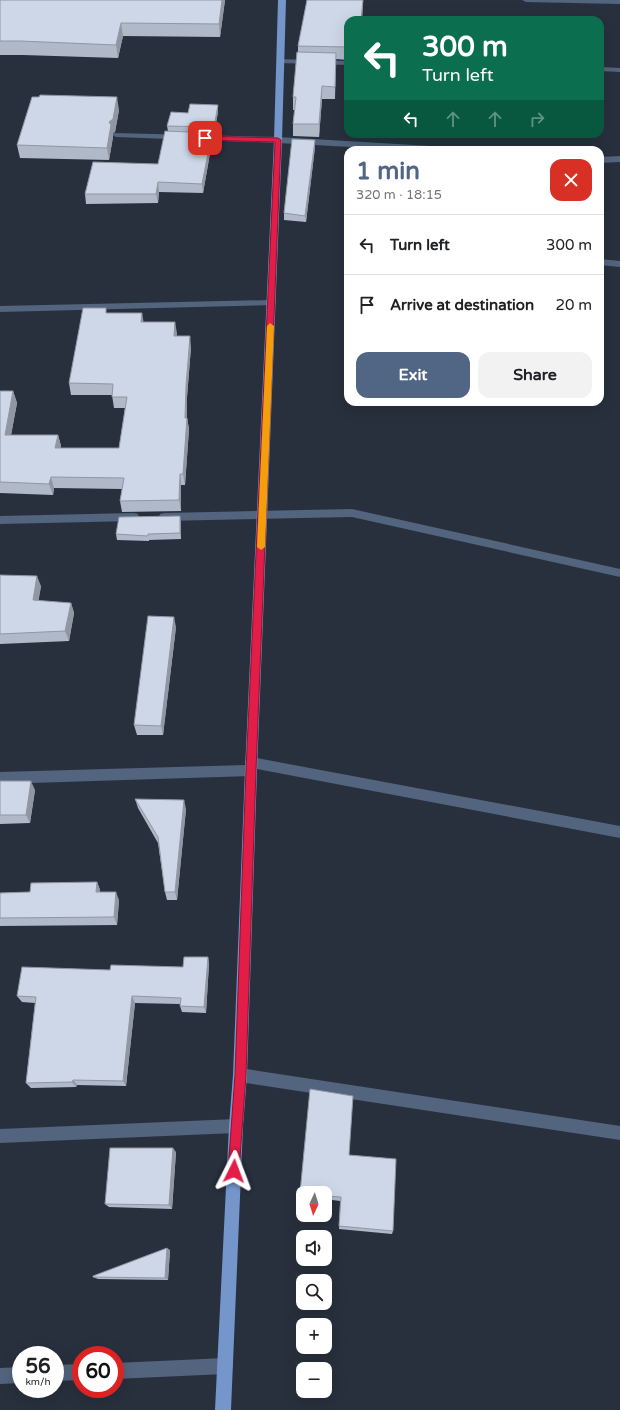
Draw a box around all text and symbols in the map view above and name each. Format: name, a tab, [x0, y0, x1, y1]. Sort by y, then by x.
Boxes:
text: 300 m	[422, 30, 508, 64]
icon: left	[356, 32, 408, 84]
text: Turn left	[422, 64, 494, 86]
icon: left	[400, 108, 422, 130]
icon: ahead	[442, 108, 464, 130]
icon: ahead	[484, 108, 506, 130]
icon: right	[526, 108, 548, 130]
pin	[188, 121, 222, 155]
icon: arrive	[194, 127, 216, 149]
text: 1 min	[356, 157, 420, 186]
button: close	[550, 159, 592, 201]
text: 320 m · 18:15	[356, 187, 442, 203]
icon: left	[356, 234, 378, 256]
text: Turn left	[390, 236, 450, 254]
text: 300 m	[546, 236, 592, 254]
icon: arrive	[356, 294, 378, 316]
text: Arrive at destination	[390, 296, 534, 314]
text: 20 m	[555, 296, 592, 314]
button: Exit	[356, 352, 470, 398]
button: Share	[478, 352, 592, 398]
position arrow	[213, 1150, 255, 1192]
north arrow	[296, 1186, 332, 1222]
map controls	[296, 1186, 332, 1398]
button: sound	[296, 1230, 332, 1266]
button: search	[296, 1274, 332, 1310]
button: +	[296, 1318, 332, 1354]
speed limit sign: 60	[72, 1346, 124, 1398]
text: 56	[25, 1355, 51, 1379]
button: −	[296, 1362, 332, 1398]
text: km/h	[25, 1376, 51, 1388]

